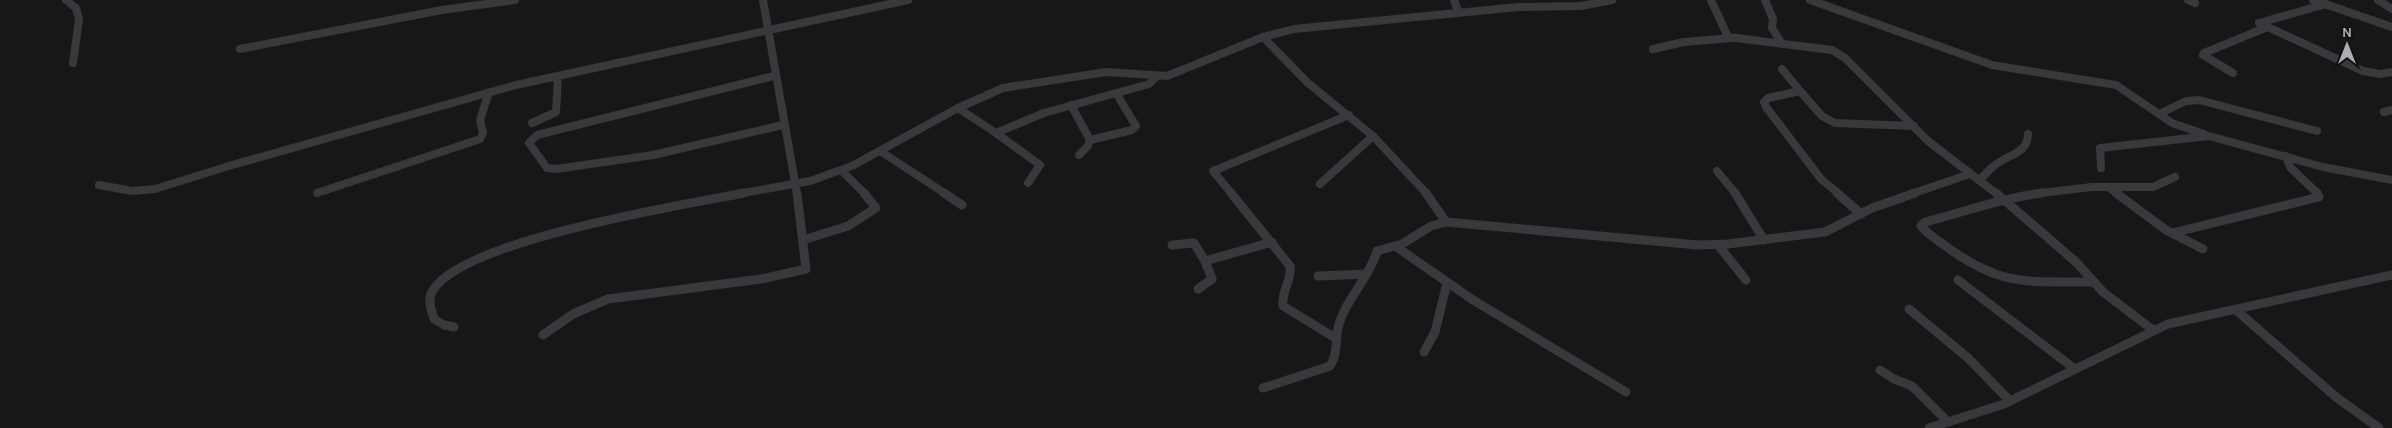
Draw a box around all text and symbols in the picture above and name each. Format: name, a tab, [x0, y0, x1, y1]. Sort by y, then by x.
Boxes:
north arrow	[2322, 20, 2372, 70]
text: N	[2342, 24, 2352, 41]

